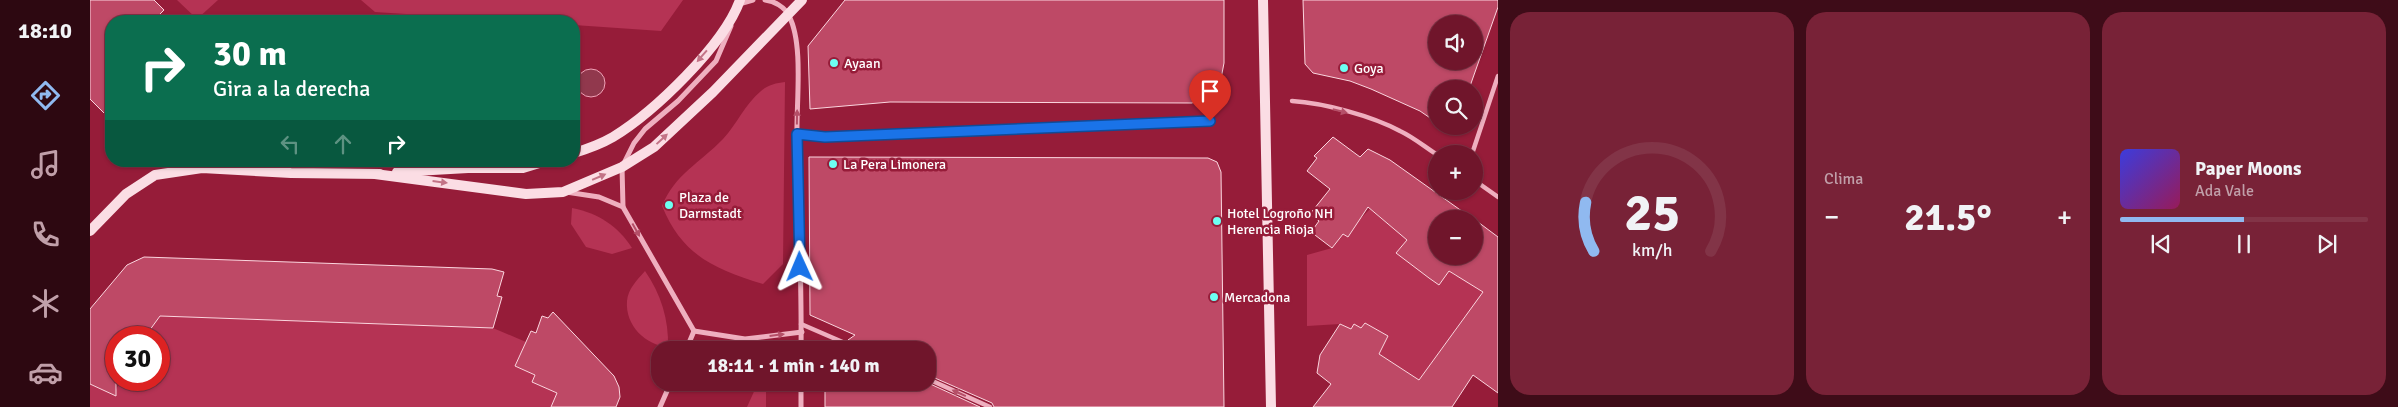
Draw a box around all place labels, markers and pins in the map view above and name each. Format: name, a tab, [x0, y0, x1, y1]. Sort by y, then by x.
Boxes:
place label: Ayaan	[844, 55, 881, 72]
marker: Ayaan	[828, 57, 840, 69]
place label: Goya	[1354, 60, 1384, 77]
marker: Goya	[1338, 62, 1350, 74]
pin	[1189, 70, 1231, 121]
place label: La Pera Limonera	[843, 156, 946, 173]
marker: La Pera Limonera	[827, 158, 839, 170]
place label: Plaza de Darmstadt	[679, 189, 742, 222]
marker: Plaza de Darmstadt	[663, 199, 675, 211]
place label: Hotel Logroño NH Herencia Rioja	[1227, 205, 1333, 238]
marker: Hotel Logroño NH Herencia Rioja	[1211, 215, 1223, 227]
place label: Mercadona	[1224, 289, 1290, 306]
marker: Mercadona	[1208, 291, 1220, 303]

